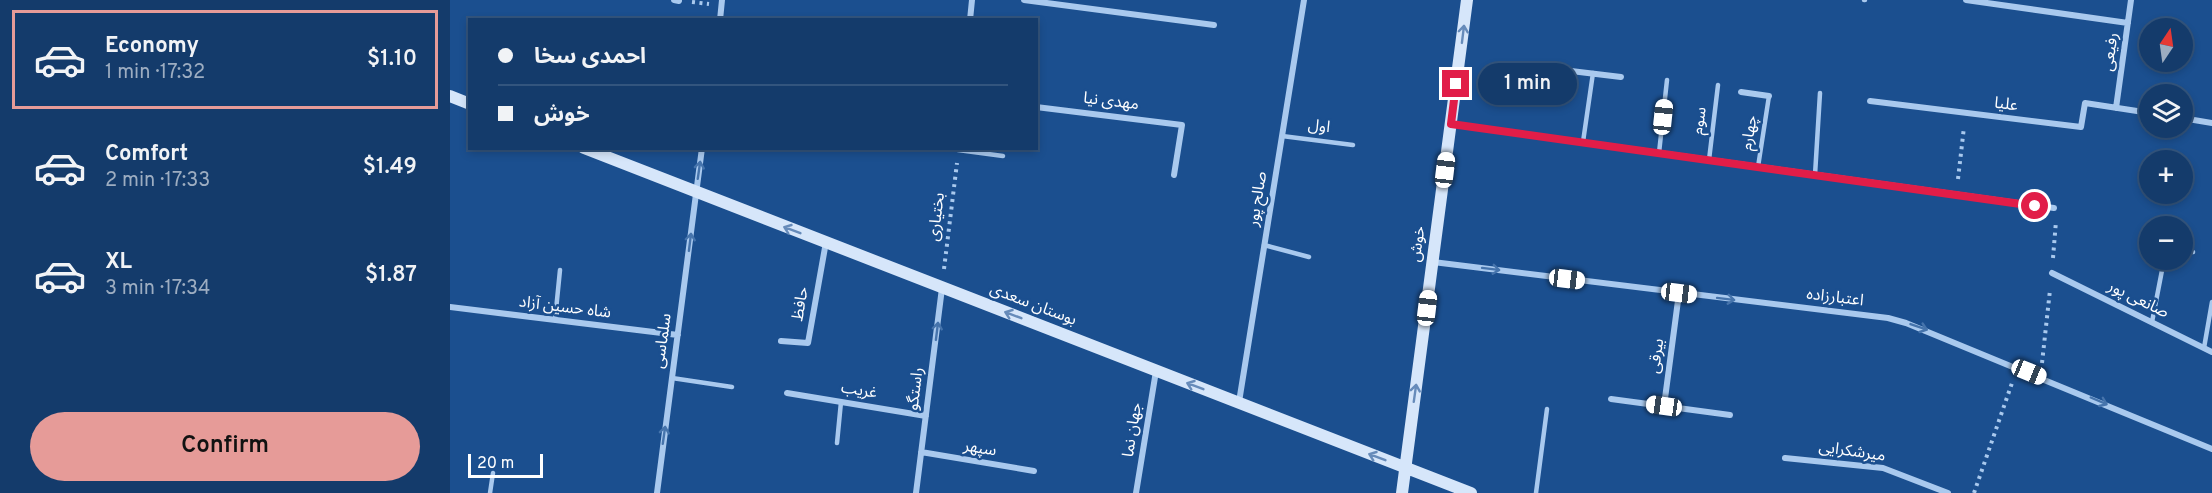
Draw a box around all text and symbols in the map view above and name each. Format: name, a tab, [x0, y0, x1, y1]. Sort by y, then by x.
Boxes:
north arrow	[2139, 18, 2193, 72]
map controls	[2139, 18, 2193, 270]
one-way arrow	[1457, 24, 1468, 44]
street label: رفیعی	[2098, 31, 2124, 73]
icon: car	[33, 33, 87, 87]
text: Economy	[105, 33, 199, 60]
text: احمدی سخا	[534, 44, 646, 71]
text: $1.10	[367, 46, 417, 73]
text: 1 min · 17:32	[105, 60, 205, 86]
callout: 1 min	[1477, 63, 1576, 105]
route end	[1442, 70, 1469, 97]
text: 1 min	[1504, 71, 1551, 97]
button: layers	[2139, 84, 2193, 138]
street label: مهدی نیا	[1082, 89, 1140, 115]
street label: علیا	[1993, 94, 2019, 116]
car	[1652, 98, 1674, 136]
text: خوش	[534, 102, 590, 129]
street label: سوم	[1688, 106, 1713, 136]
street label: چهارم	[1737, 114, 1764, 152]
street label: اول	[1307, 116, 1331, 138]
icon: car	[33, 141, 87, 195]
text: Comfort	[105, 141, 188, 168]
button: +	[2139, 150, 2193, 204]
car	[1434, 151, 1456, 189]
text: $1.49	[363, 154, 417, 181]
one-way arrow	[694, 161, 705, 181]
text: 2 min · 17:33	[105, 168, 210, 194]
street label: صالح پور	[1244, 170, 1273, 229]
street label: بختیاری	[924, 191, 950, 243]
route start	[2021, 192, 2048, 219]
button: −	[2139, 216, 2193, 270]
one-way arrow	[784, 223, 802, 234]
street label: خوش	[1406, 225, 1430, 263]
one-way arrow	[685, 232, 696, 252]
icon: car	[33, 249, 87, 303]
text: XL	[105, 249, 132, 276]
text: $1.87	[365, 262, 417, 289]
one-way arrow	[1480, 264, 1500, 275]
car	[1548, 268, 1586, 290]
text: 3 min · 17:34	[105, 276, 210, 302]
street label: صانعی پور	[2103, 276, 2172, 323]
street label: بوستان سعدی	[987, 279, 1079, 331]
car	[1660, 282, 1698, 304]
street label: حافظ	[788, 285, 814, 323]
street label: اعتبارزاده	[1805, 285, 1865, 311]
car	[1416, 289, 1438, 327]
street label: شاه حسین آزاد	[518, 292, 612, 324]
one-way arrow	[1715, 293, 1735, 304]
one-way arrow	[1005, 309, 1023, 320]
street label: سلماسی	[649, 312, 677, 370]
one-way arrow	[931, 321, 942, 341]
one-way arrow	[1909, 322, 1927, 333]
street label: بیرقی	[1645, 337, 1669, 375]
car	[2009, 357, 2049, 387]
street label: راستگو	[903, 366, 929, 412]
street label: غریب	[840, 378, 878, 404]
one-way arrow	[1186, 380, 1205, 391]
one-way arrow	[1410, 384, 1421, 404]
car	[1645, 395, 1683, 417]
one-way arrow	[2089, 396, 2107, 407]
street label: جهان نما	[1119, 401, 1147, 459]
button: Confirm	[30, 412, 420, 481]
one-way arrow	[659, 426, 670, 445]
street label: سپهر	[961, 436, 998, 461]
street label: میرشکرایی	[1817, 437, 1887, 467]
one-way arrow	[1368, 450, 1387, 461]
scale bar	[468, 451, 543, 478]
text: 20 m	[477, 454, 514, 474]

